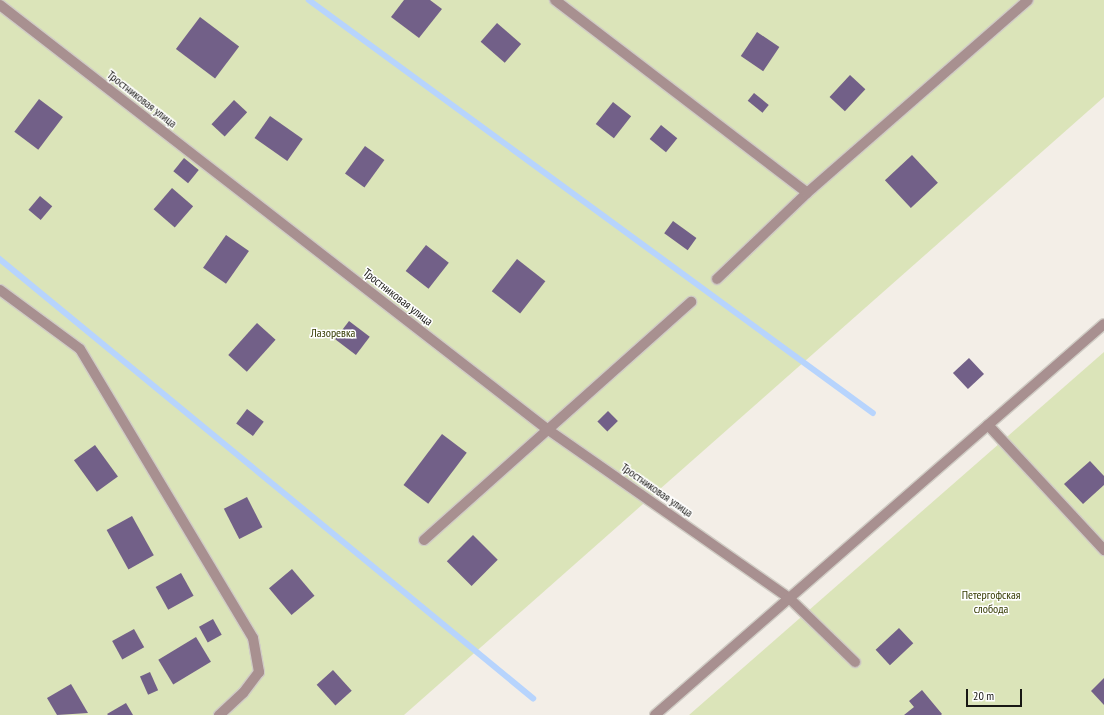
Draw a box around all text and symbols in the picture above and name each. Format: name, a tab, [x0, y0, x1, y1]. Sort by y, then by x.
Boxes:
street label: Тростниковая улица	[104, 67, 180, 131]
street label: Тростниковая улица	[360, 265, 436, 329]
park label: Лазоревка	[311, 326, 355, 340]
street label: Тростниковая улица	[618, 460, 696, 520]
park label: Петергофская слобода	[962, 588, 1020, 616]
scale bar	[968, 681, 1024, 707]
text: 20 m	[973, 688, 994, 703]

